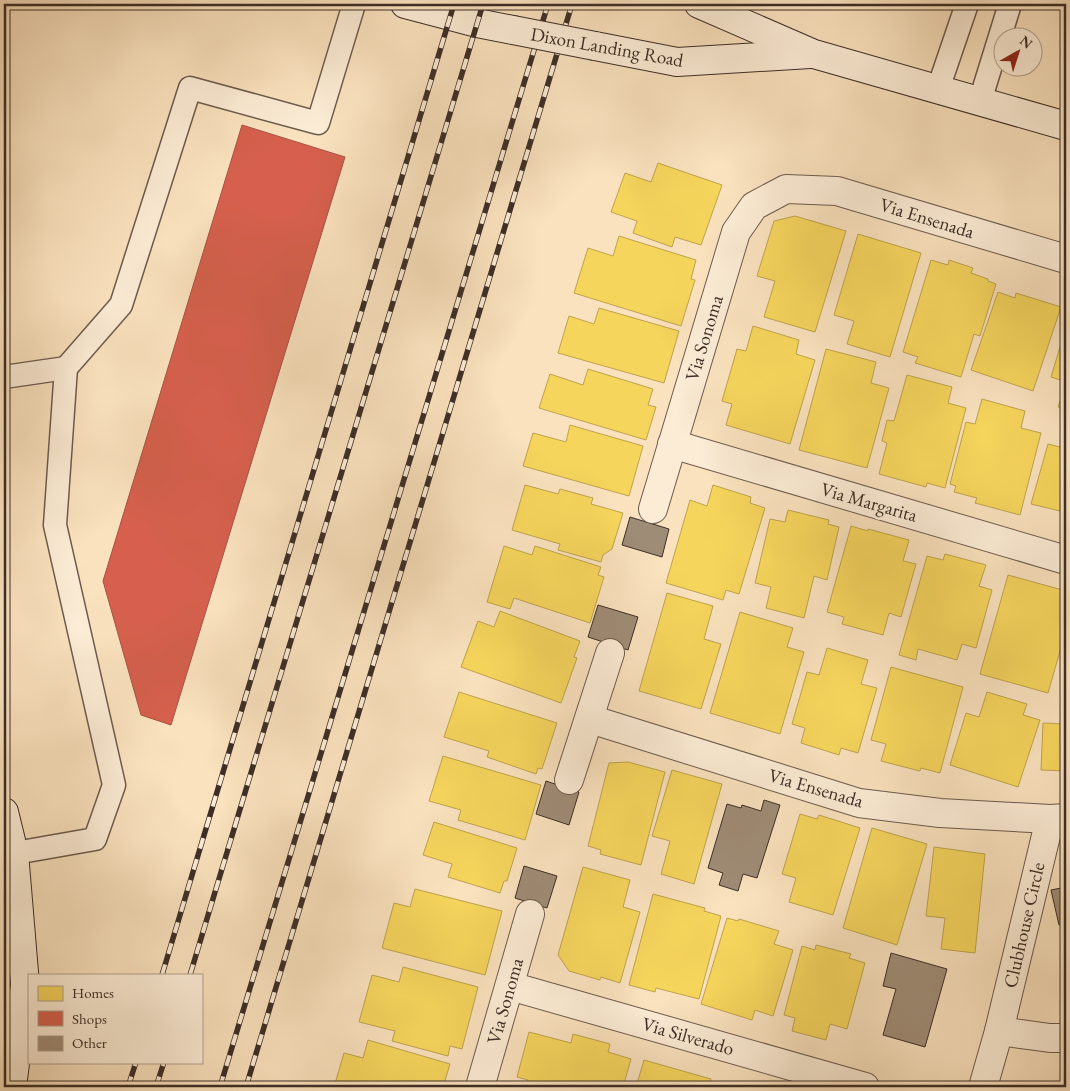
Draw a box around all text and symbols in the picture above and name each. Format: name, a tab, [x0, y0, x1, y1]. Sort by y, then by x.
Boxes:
street label: Dixon Landing Road	[529, 21, 686, 73]
north arrow	[992, 28, 1042, 78]
text: N	[1016, 31, 1037, 53]
street label: Via Ensenada	[877, 192, 978, 244]
street label: Via Sonoma	[679, 292, 729, 384]
street label: Via Margarita	[818, 476, 921, 528]
street label: Via Ensenada	[766, 763, 867, 814]
street label: Clubhouse Circle	[997, 860, 1051, 990]
street label: Via Sonoma	[481, 955, 529, 1047]
legend	[28, 974, 202, 1064]
text: Homes	[72, 983, 114, 1002]
text: Shops	[72, 1009, 107, 1028]
street label: Via Silverado	[639, 1011, 737, 1061]
text: Other	[72, 1033, 107, 1052]

